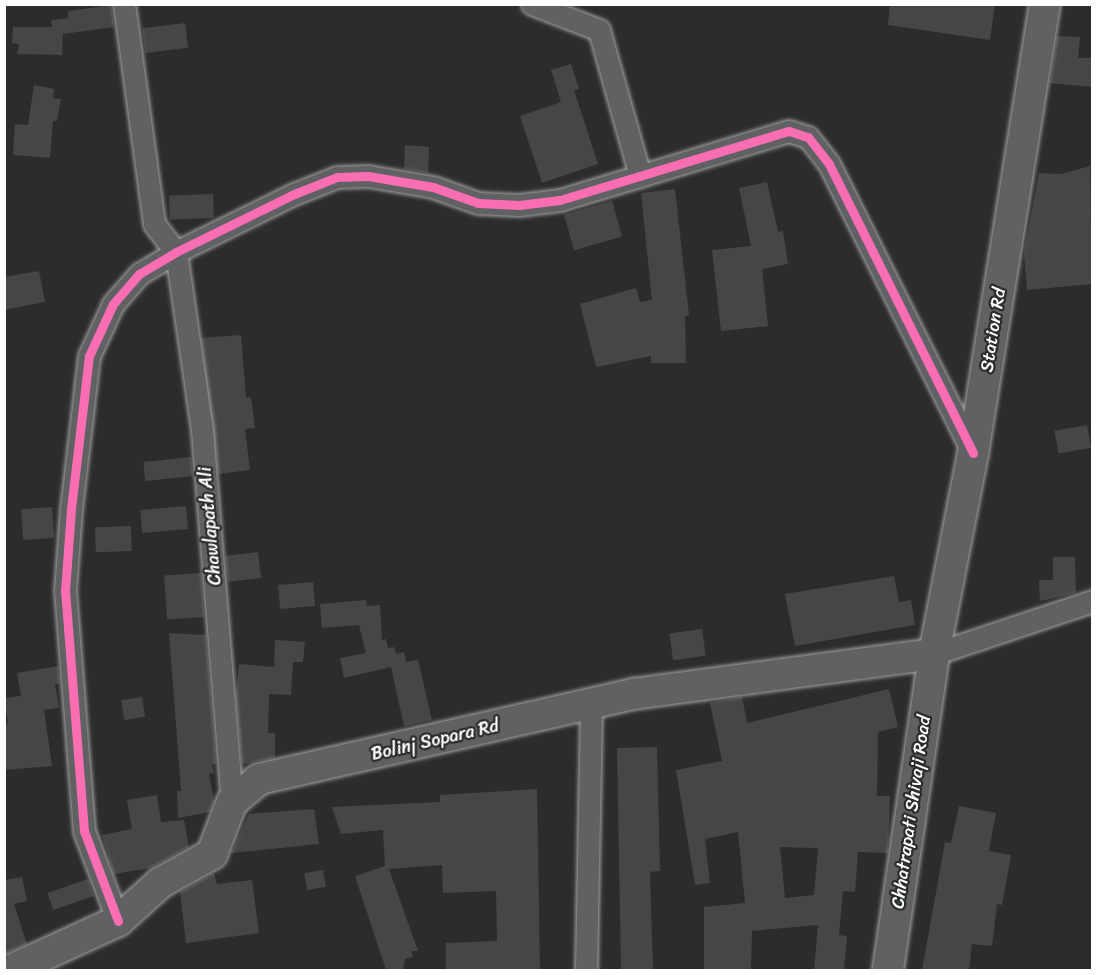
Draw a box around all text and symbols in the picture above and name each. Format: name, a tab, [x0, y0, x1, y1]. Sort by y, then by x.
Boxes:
street label: Station Rd	[976, 286, 1010, 374]
street label: Chawlapath Ali	[194, 466, 226, 586]
street label: Chhatrapati Shivaji Road	[887, 714, 935, 910]
street label: Bolinj Sopara Rd	[369, 715, 501, 765]

